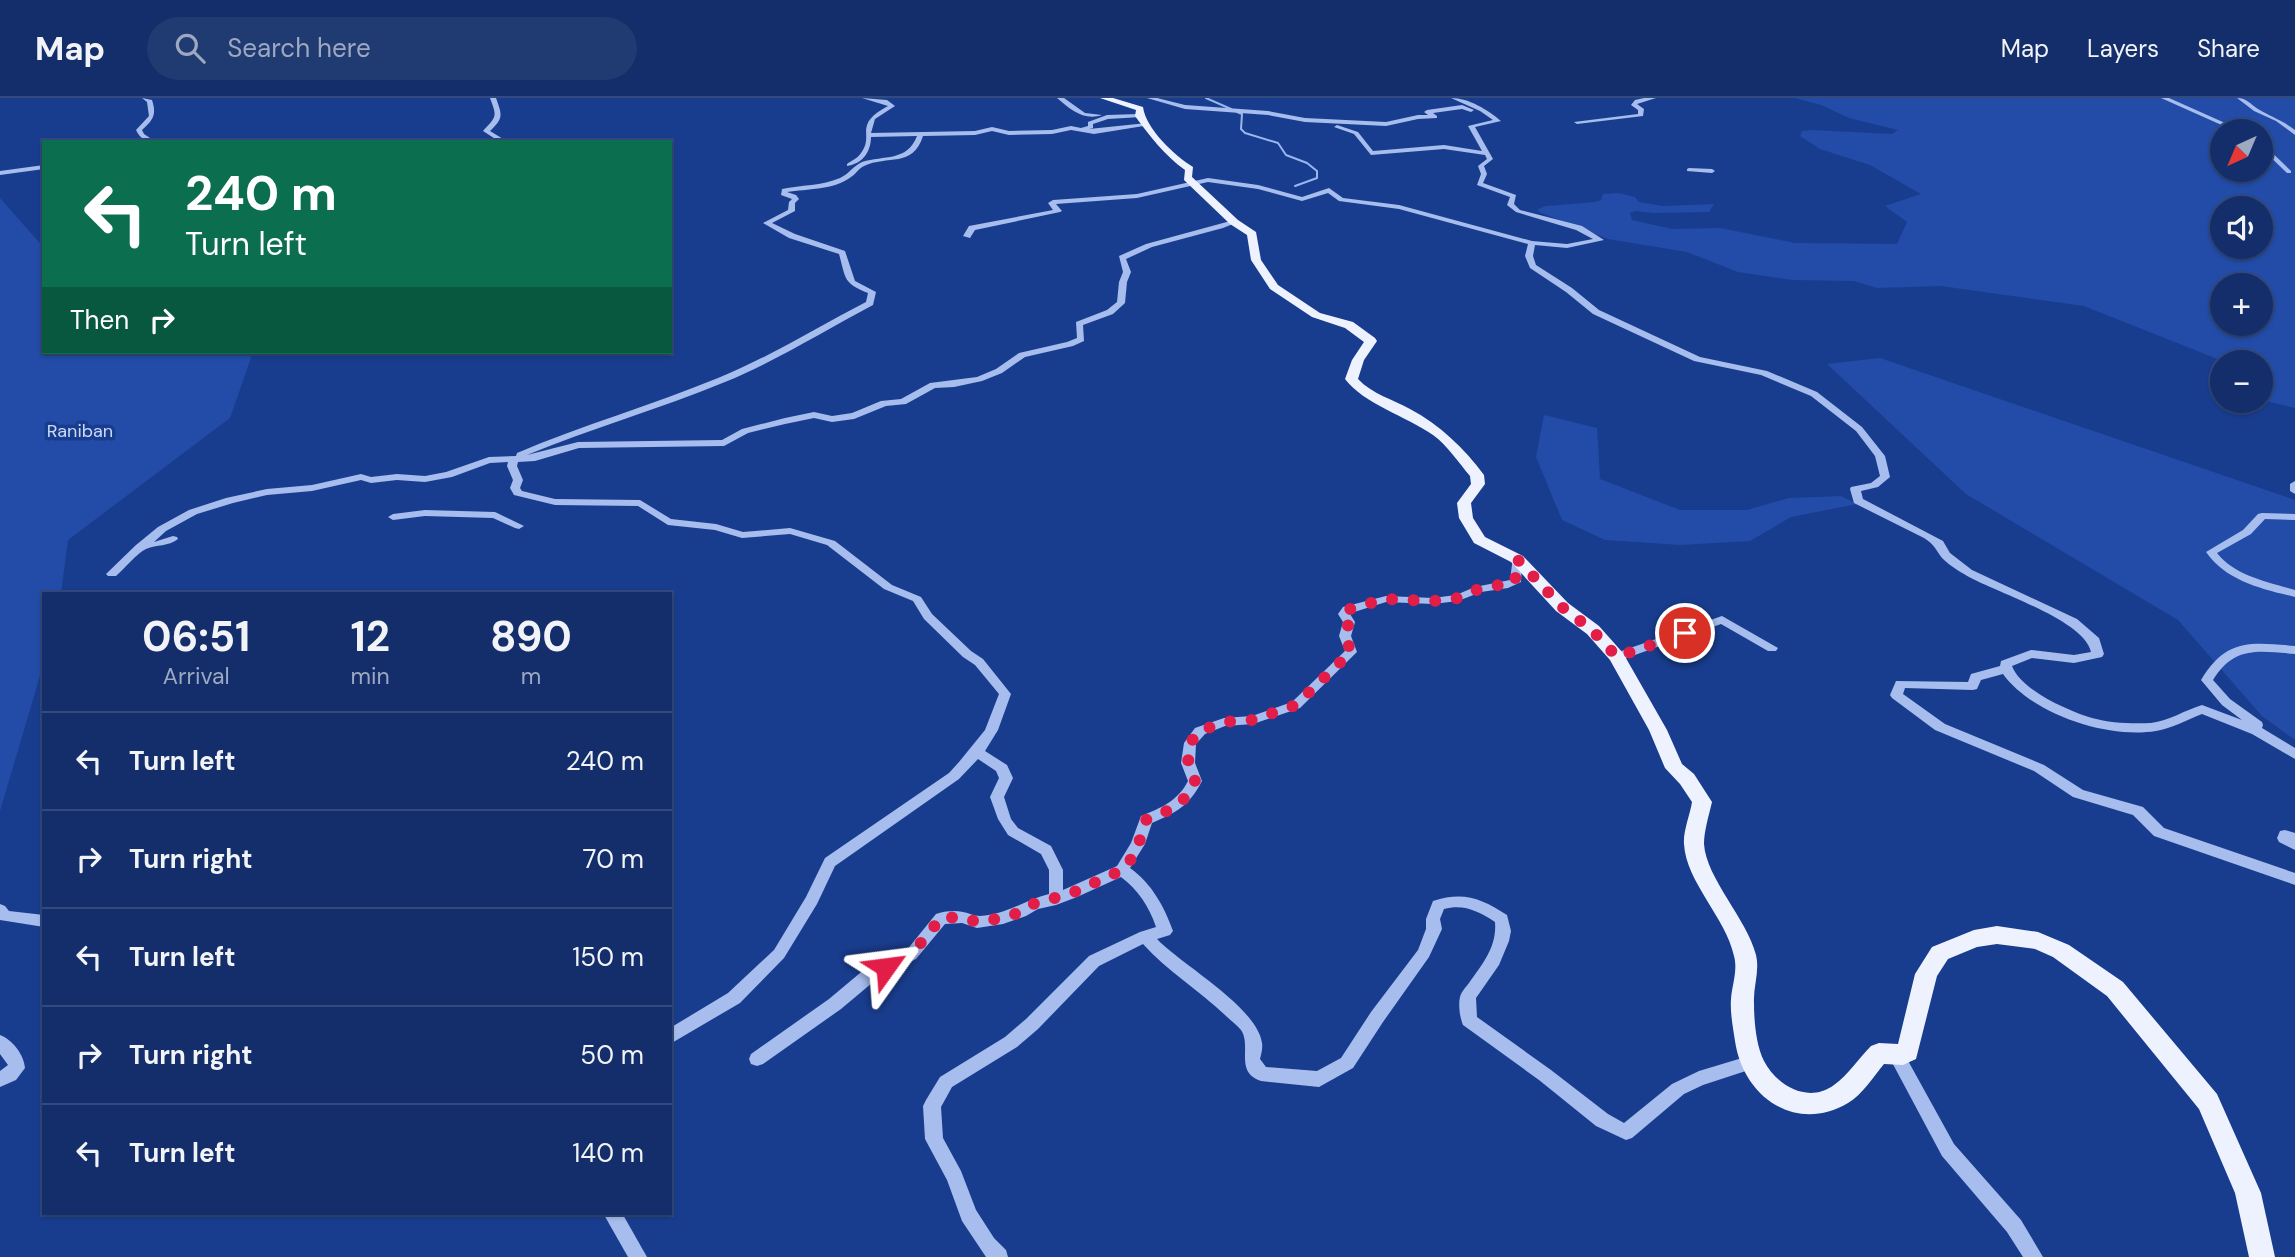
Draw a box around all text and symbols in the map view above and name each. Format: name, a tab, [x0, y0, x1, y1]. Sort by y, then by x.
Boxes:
search box	[147, 17, 637, 80]
text: Map	[35, 27, 105, 70]
icon: search	[171, 29, 209, 67]
text: Search here	[227, 31, 371, 65]
text: Map	[2001, 33, 2049, 64]
text: Layers	[2087, 33, 2159, 64]
text: Share	[2197, 33, 2260, 64]
north arrow	[2210, 119, 2273, 182]
map controls	[2210, 119, 2273, 413]
text: 240 m	[185, 161, 337, 225]
icon: left	[70, 168, 161, 259]
button: sound	[2210, 196, 2273, 259]
text: Turn left	[185, 223, 307, 265]
button: +	[2210, 273, 2273, 336]
icon: right	[143, 301, 181, 339]
text: Then	[70, 303, 129, 337]
button: −	[2210, 350, 2273, 413]
park label: Raniban	[47, 419, 113, 443]
pin	[1655, 603, 1715, 663]
text: 06:51	[142, 609, 250, 664]
text: 12	[350, 609, 390, 664]
text: 890	[490, 609, 572, 664]
icon: arrive	[1666, 614, 1704, 652]
text: Arrival	[163, 661, 230, 691]
text: min	[351, 661, 390, 691]
text: m	[521, 661, 541, 691]
icon: left	[70, 742, 108, 780]
text: Turn left	[129, 744, 236, 778]
text: 240 m	[566, 744, 644, 778]
icon: right	[70, 840, 108, 878]
text: Turn right	[129, 842, 253, 876]
text: 70 m	[583, 842, 644, 876]
position arrow	[849, 930, 923, 1004]
icon: left	[70, 938, 108, 976]
text: Turn left	[129, 940, 236, 974]
text: 150 m	[572, 940, 644, 974]
icon: right	[70, 1036, 108, 1074]
text: Turn right	[129, 1038, 253, 1072]
text: 50 m	[580, 1038, 644, 1072]
icon: left	[70, 1134, 108, 1172]
text: Turn left	[129, 1136, 236, 1170]
text: 140 m	[572, 1136, 644, 1170]

